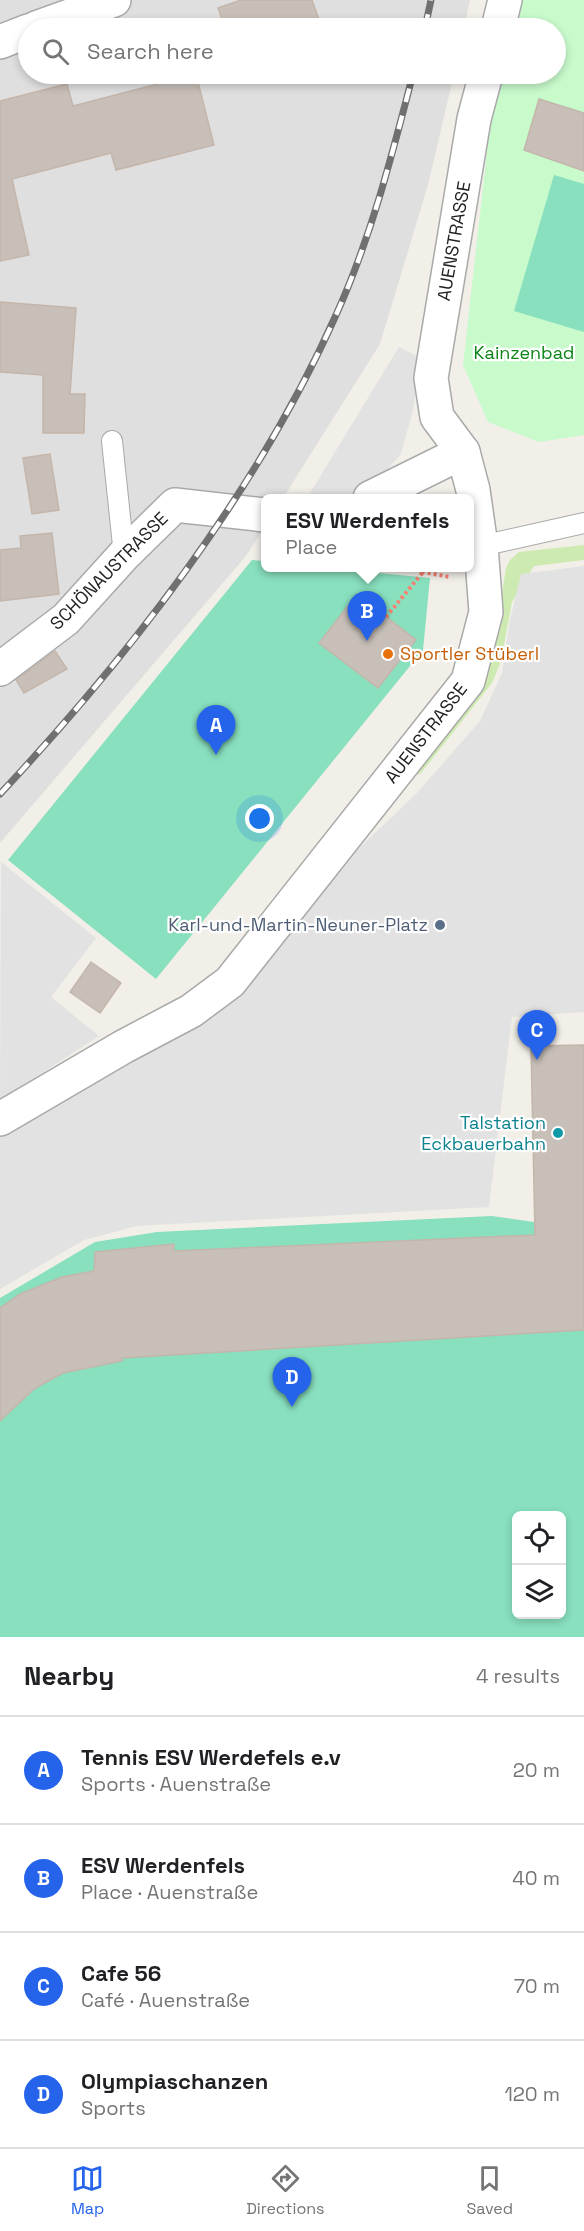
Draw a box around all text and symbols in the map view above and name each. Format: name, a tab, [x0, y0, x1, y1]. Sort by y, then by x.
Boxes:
search box	[18, 18, 566, 84]
icon: search	[39, 35, 72, 68]
text: Search here	[87, 37, 214, 65]
street label: AUENSTRASSE	[432, 179, 475, 303]
park label: Kainzenbad	[474, 341, 574, 364]
popup	[261, 494, 474, 572]
text: ESV Werdenfels	[285, 506, 450, 534]
street label: SCHÖNAUSTRASSE	[45, 507, 172, 634]
text: Place	[285, 534, 337, 560]
pin: B	[348, 592, 386, 641]
place label: Sportler Stüberl	[400, 642, 539, 665]
marker: Sportler Stüberl	[381, 647, 395, 661]
street label: AUENSTRASSE	[379, 678, 472, 787]
pin: A	[196, 706, 236, 755]
your location	[245, 804, 274, 833]
place label: Karl-und-Martin-Neuner-Platz	[168, 913, 428, 936]
marker: Karl-und-Martin-Neuner-Platz	[433, 918, 447, 932]
pin: C	[518, 1010, 556, 1060]
place label: Talstation Eckbauerbahn	[421, 1111, 546, 1155]
marker: Talstation Eckbauerbahn	[551, 1126, 565, 1140]
pin: D	[272, 1358, 312, 1407]
map controls	[512, 1511, 566, 1619]
button: locate	[512, 1511, 566, 1565]
button: layers	[512, 1565, 566, 1619]
text: Nearby	[24, 1659, 114, 1693]
text: 4 results	[476, 1663, 560, 1689]
text: Tennis ESV Werdefels e.v	[81, 1743, 341, 1771]
text: A	[37, 1757, 50, 1783]
text: 20 m	[513, 1757, 560, 1783]
text: Sports · Auenstraße	[81, 1771, 271, 1797]
text: ESV Werdenfels	[81, 1851, 245, 1879]
text: B	[37, 1865, 50, 1891]
text: 40 m	[512, 1865, 560, 1891]
text: Place · Auenstraße	[81, 1879, 258, 1905]
text: Cafe 56	[81, 1959, 161, 1987]
text: C	[37, 1973, 50, 1999]
text: 70 m	[514, 1973, 560, 1999]
text: Café · Auenstraße	[81, 1987, 250, 2013]
text: Olympiaschanzen	[81, 2067, 268, 2095]
text: D	[37, 2081, 50, 2107]
text: 120 m	[504, 2081, 560, 2107]
text: Sports	[81, 2095, 146, 2121]
tab: Map	[71, 2162, 104, 2219]
tab: Directions	[246, 2162, 325, 2219]
tab: Saved	[466, 2162, 513, 2219]

